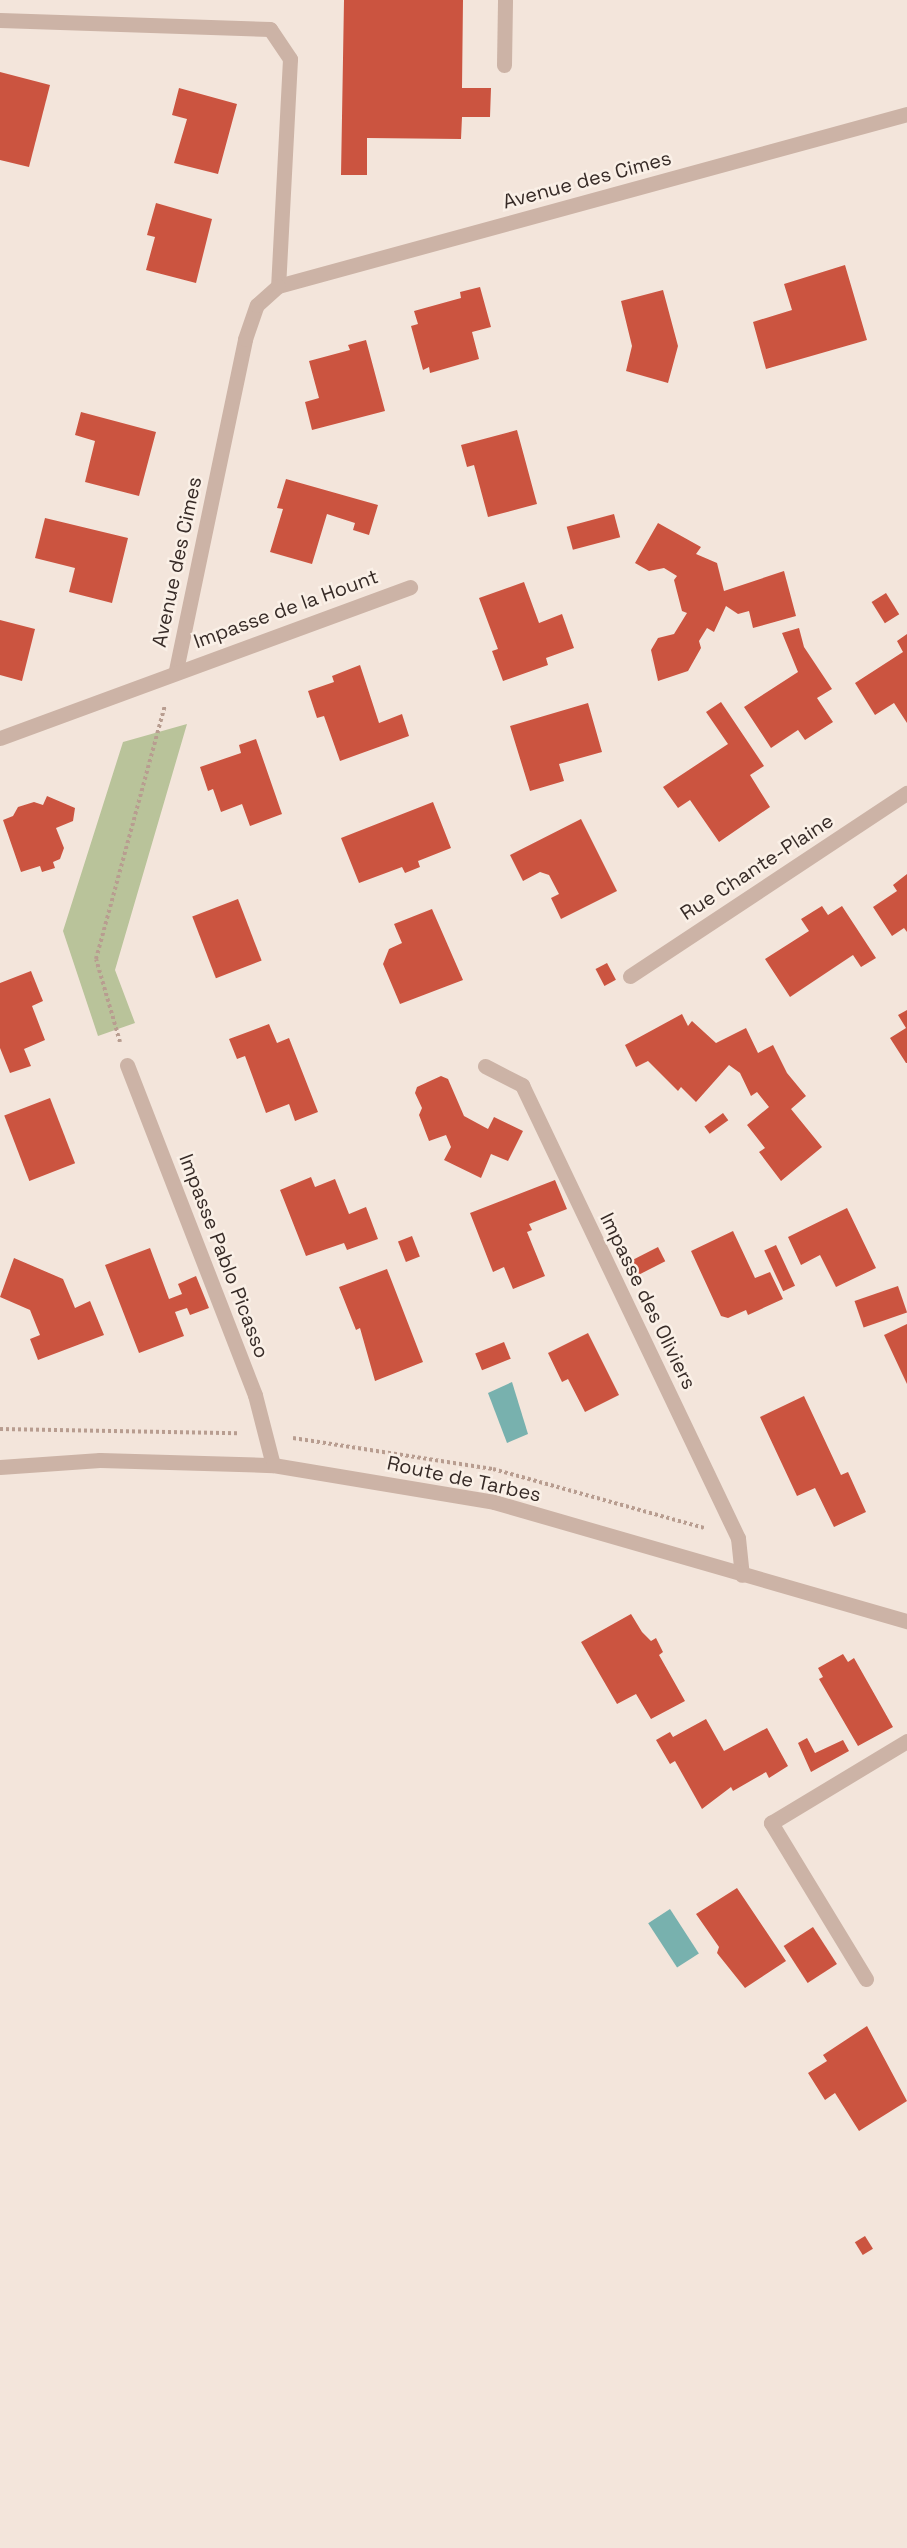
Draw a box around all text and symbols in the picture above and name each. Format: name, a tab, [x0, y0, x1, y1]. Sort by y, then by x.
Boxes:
street label: Avenue des Cimes	[500, 146, 674, 214]
street label: Avenue des Cimes	[147, 475, 207, 649]
street label: Impasse de la Hount	[190, 564, 382, 654]
street label: Rue Chante-Plaine	[676, 809, 838, 925]
street label: Impasse Pablo Picasso	[174, 1151, 274, 1361]
street label: Impasse des Oliviers	[595, 1209, 701, 1393]
street label: Route de Tarbes	[385, 1451, 543, 1507]

